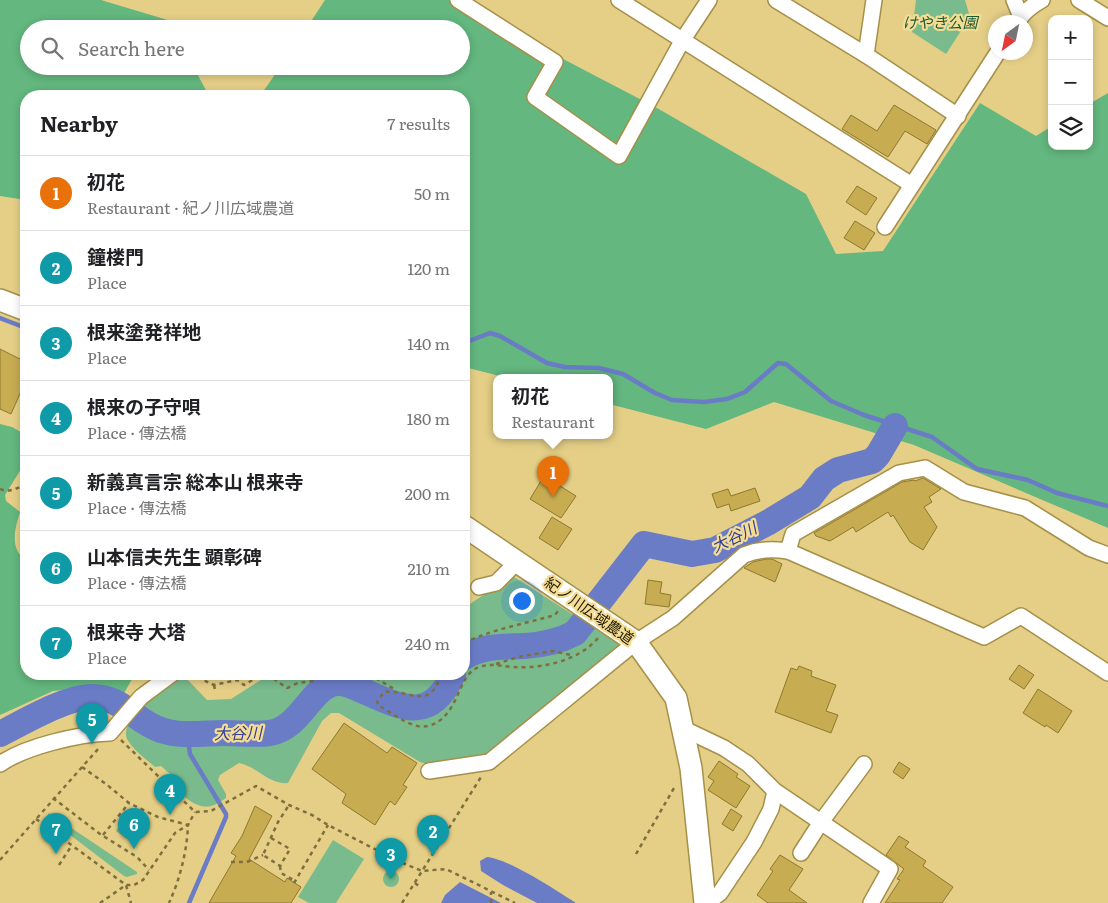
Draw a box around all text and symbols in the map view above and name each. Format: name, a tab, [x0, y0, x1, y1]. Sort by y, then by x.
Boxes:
park label: けやき公園	[902, 10, 979, 33]
north arrow	[988, 15, 1033, 60]
map controls	[1048, 15, 1093, 150]
button: +	[1048, 15, 1093, 60]
search box	[20, 20, 470, 75]
icon: search	[38, 34, 66, 62]
text: Search here	[78, 34, 185, 62]
button: −	[1048, 60, 1093, 105]
button: layers	[1048, 105, 1093, 150]
text: Nearby	[40, 107, 118, 138]
text: 7 results	[387, 111, 450, 135]
text: 初花	[87, 167, 125, 195]
text: 1	[53, 181, 59, 205]
text: 50 m	[414, 181, 450, 205]
text: Restaurant · 紀ノ川広域農道	[87, 195, 294, 219]
text: 鐘楼門	[87, 242, 144, 270]
text: 2	[52, 256, 60, 280]
text: 120 m	[407, 256, 450, 280]
text: Place	[87, 270, 127, 294]
text: 根来塗発祥地	[87, 317, 201, 345]
text: 3	[52, 331, 60, 355]
text: 140 m	[407, 331, 450, 355]
text: Place	[87, 345, 127, 369]
popup	[493, 374, 613, 439]
text: 初花	[511, 381, 549, 409]
text: 根来の子守唄	[87, 392, 201, 420]
text: 4	[51, 406, 61, 430]
text: 180 m	[407, 406, 450, 430]
text: Restaurant	[511, 409, 595, 433]
text: Place · 傳法橋	[87, 420, 186, 444]
pin: 1	[537, 456, 569, 497]
text: 新義真言宗 総本山 根来寺	[87, 467, 304, 495]
text: 5	[52, 481, 60, 505]
text: 200 m	[405, 481, 450, 505]
text: Place · 傳法橋	[87, 495, 186, 519]
water label: 大谷川	[707, 514, 762, 557]
text: 山本信夫先生 顕彰碑	[87, 542, 262, 570]
text: 6	[51, 556, 61, 580]
text: 210 m	[407, 556, 450, 580]
text: Place · 傳法橋	[87, 570, 186, 594]
street label: 紀ノ川広域農道	[540, 570, 639, 649]
your location	[509, 588, 535, 614]
text: 根来寺 大塔	[87, 617, 186, 645]
text: 7	[52, 631, 60, 655]
text: 240 m	[405, 631, 450, 655]
text: Place	[87, 645, 127, 669]
pin: 5	[76, 703, 108, 744]
water label: 大谷川	[214, 720, 264, 744]
pin: 4	[154, 774, 186, 815]
pin: 6	[118, 808, 150, 849]
pin: 7	[40, 813, 72, 854]
pin: 2	[417, 815, 449, 856]
pin: 3	[375, 838, 407, 879]

